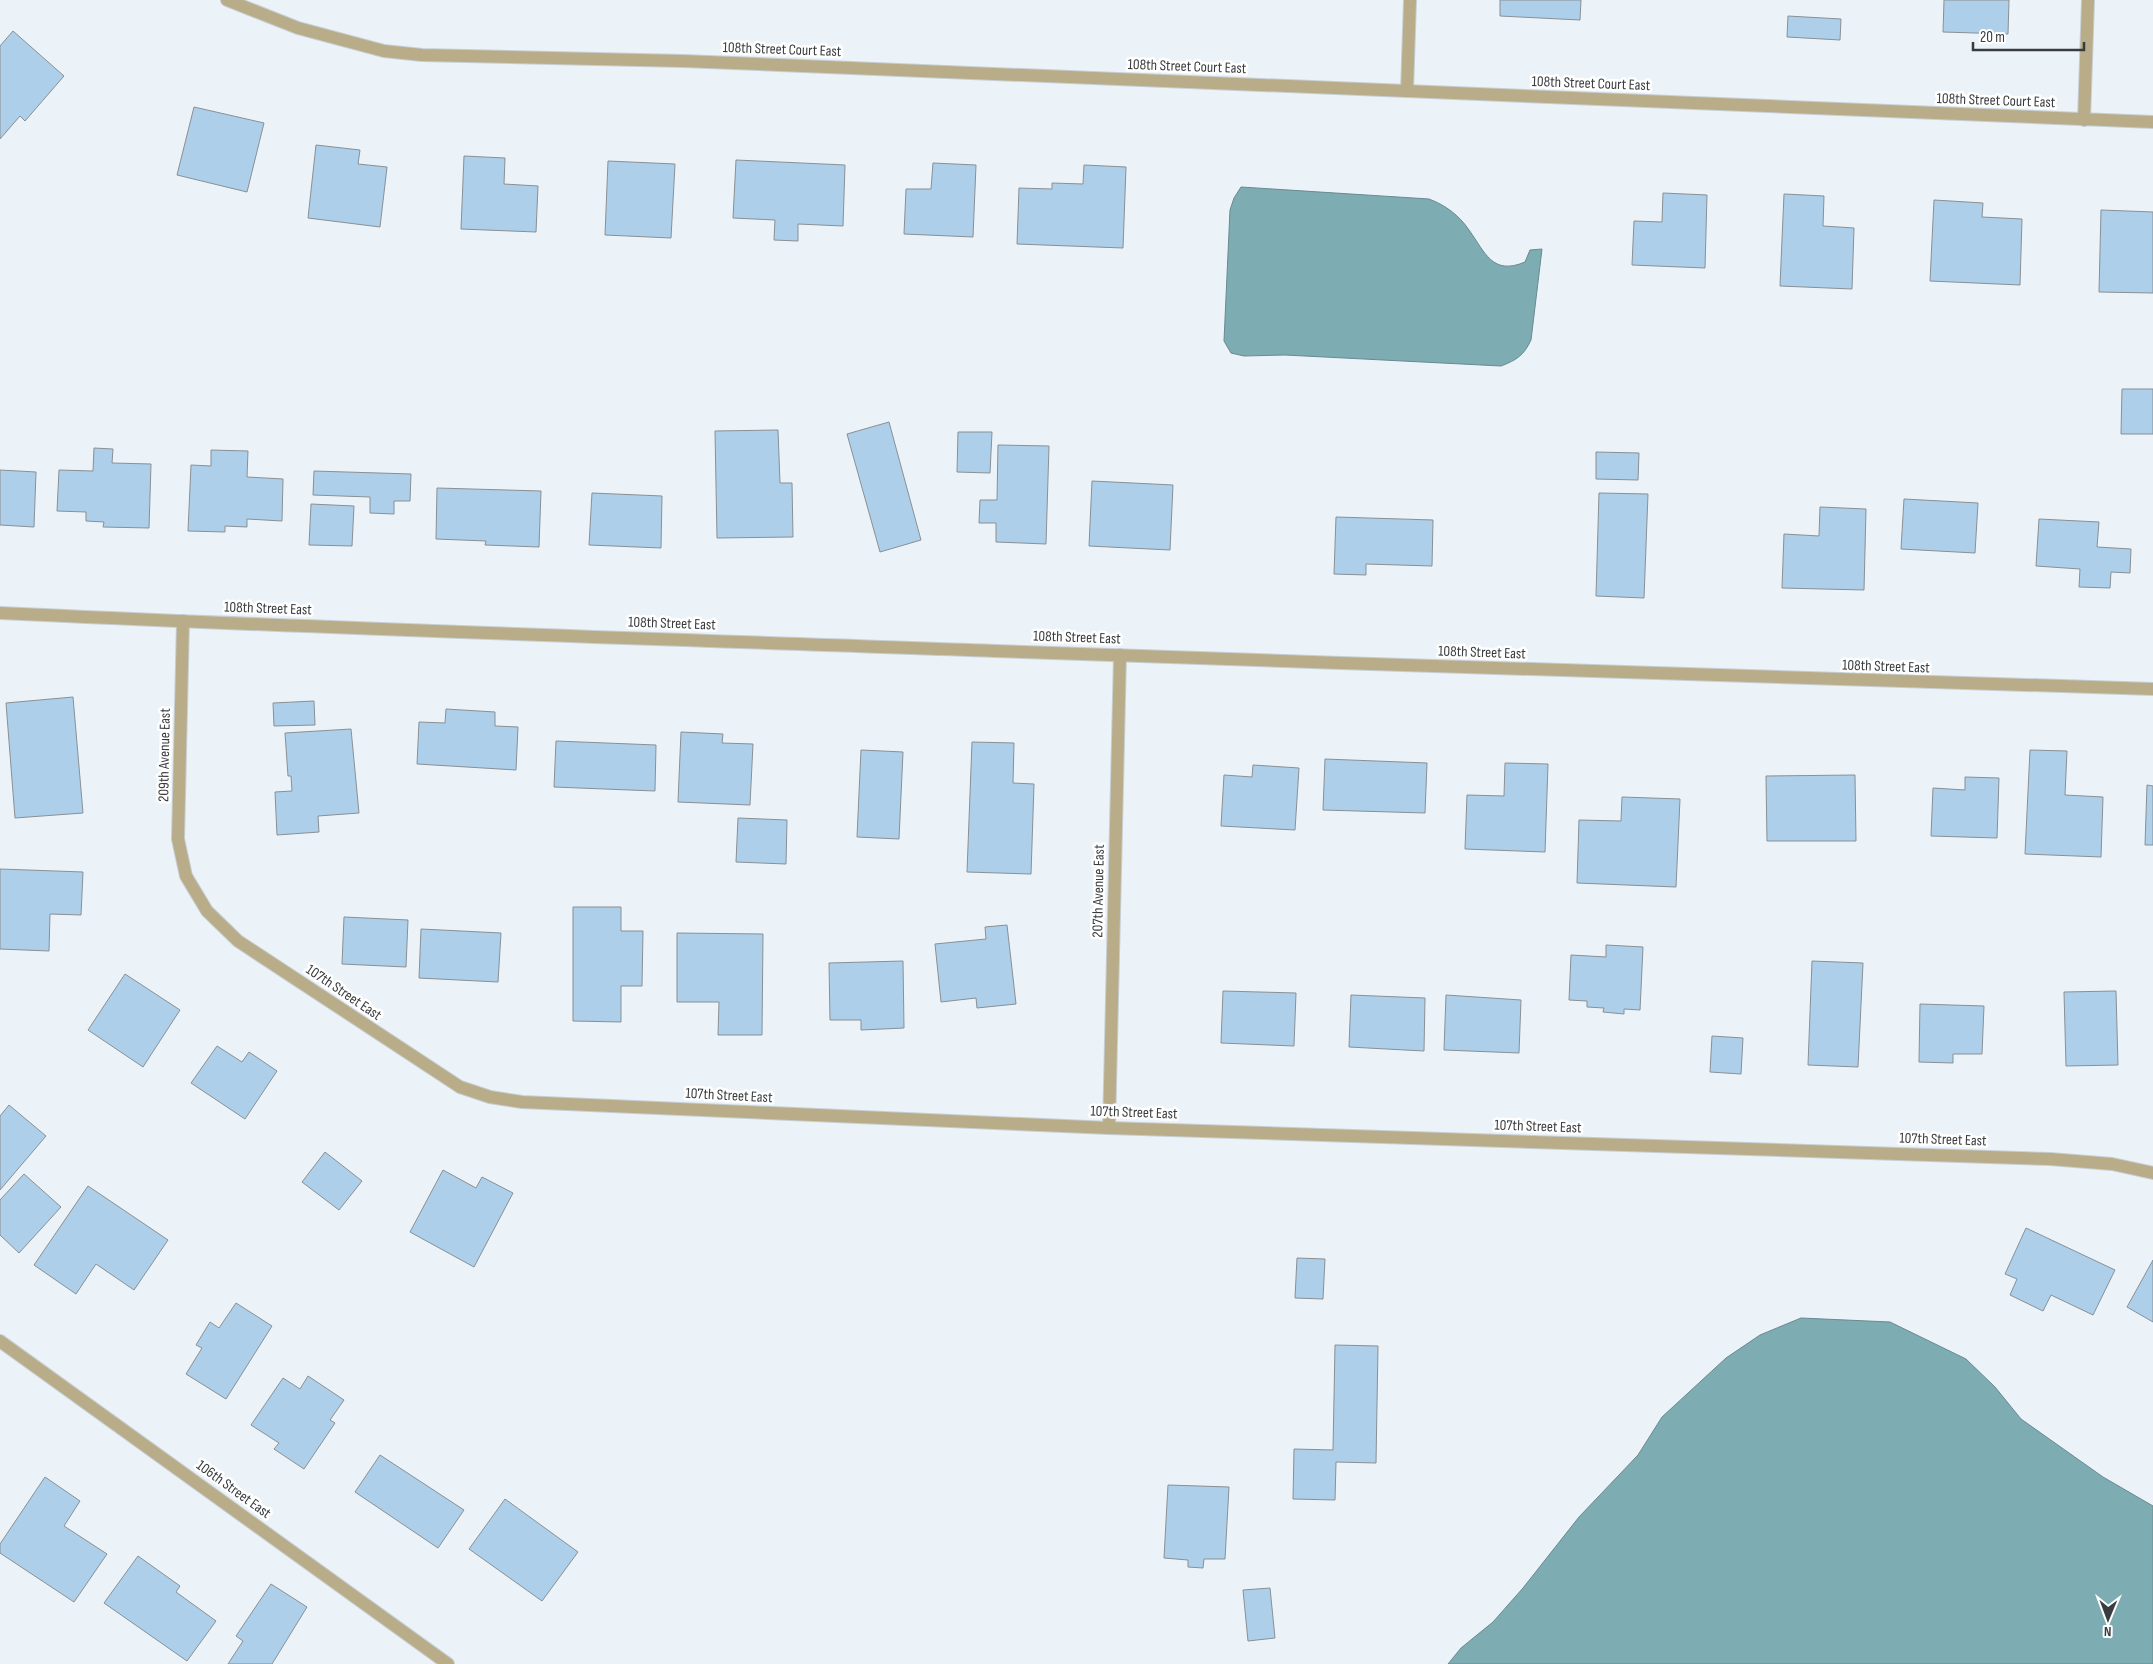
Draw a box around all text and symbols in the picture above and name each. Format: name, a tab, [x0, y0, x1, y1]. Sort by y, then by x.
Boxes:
scale bar	[1973, 20, 2084, 52]
text: 20 m	[1980, 28, 2005, 47]
street label: 108th Street Court East	[722, 38, 842, 61]
street label: 108th Street Court East	[1127, 55, 1247, 78]
street label: 108th Street Court East	[1531, 72, 1651, 95]
street label: 108th Street Court East	[1936, 89, 2056, 112]
street label: 108th Street East	[224, 597, 313, 620]
street label: 108th Street East	[628, 612, 717, 635]
street label: 108th Street East	[1033, 626, 1122, 649]
street label: 108th Street East	[1438, 641, 1527, 664]
street label: 108th Street East	[1842, 655, 1931, 678]
street label: 209th Avenue East	[154, 708, 175, 802]
street label: 207th Avenue East	[1088, 844, 1109, 938]
street label: 107th Street East	[302, 960, 386, 1025]
street label: 107th Street East	[685, 1084, 773, 1107]
street label: 107th Street East	[1090, 1101, 1178, 1124]
street label: 107th Street East	[1494, 1115, 1582, 1138]
street label: 107th Street East	[1899, 1128, 1987, 1151]
street label: 106th Street East	[193, 1456, 275, 1523]
north arrow	[2083, 1594, 2133, 1644]
text: N	[2104, 1623, 2112, 1640]

